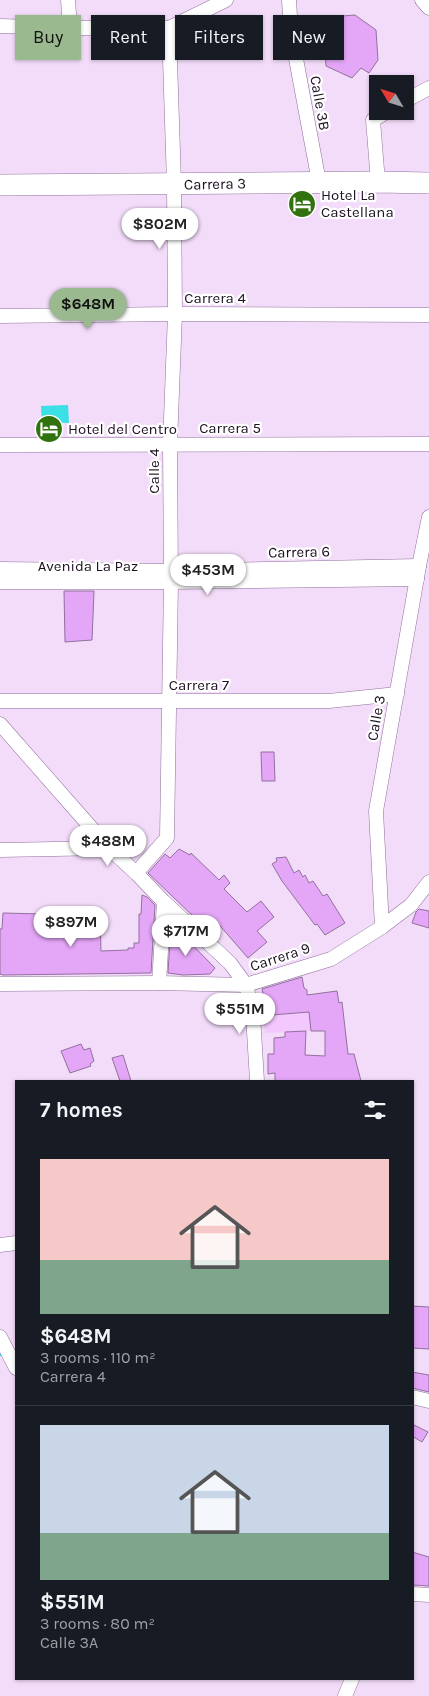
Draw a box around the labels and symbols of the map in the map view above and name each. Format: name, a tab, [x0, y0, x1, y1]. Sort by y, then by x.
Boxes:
street label: Calle 3B	[306, 74, 334, 132]
north arrow	[369, 75, 414, 120]
street label: Carrera 3	[184, 174, 246, 194]
place label: Hotel La Castellana	[321, 186, 394, 221]
hotel icon: Hotel La Castellana	[287, 189, 317, 219]
pin: $802M	[125, 208, 195, 250]
pin: $648M	[53, 288, 123, 330]
street label: Carrera 4	[184, 289, 246, 307]
hotel icon: Hotel del Centro	[34, 414, 64, 444]
street label: Carrera 5	[199, 419, 261, 437]
place label: Hotel del Centro	[68, 420, 177, 438]
street label: Calle 4	[145, 448, 163, 494]
street label: Carrera 6	[268, 542, 330, 562]
pin: $453M	[173, 554, 243, 596]
street label: Avenida La Paz	[38, 557, 138, 575]
street label: Carrera 7	[169, 676, 229, 694]
street label: Calle 3	[363, 694, 389, 742]
pin: $488M	[73, 824, 143, 867]
pin: $897M	[36, 906, 106, 948]
pin: $717M	[151, 914, 221, 957]
street label: Carrera 9	[248, 939, 312, 975]
pin: $551M	[205, 992, 275, 1035]

